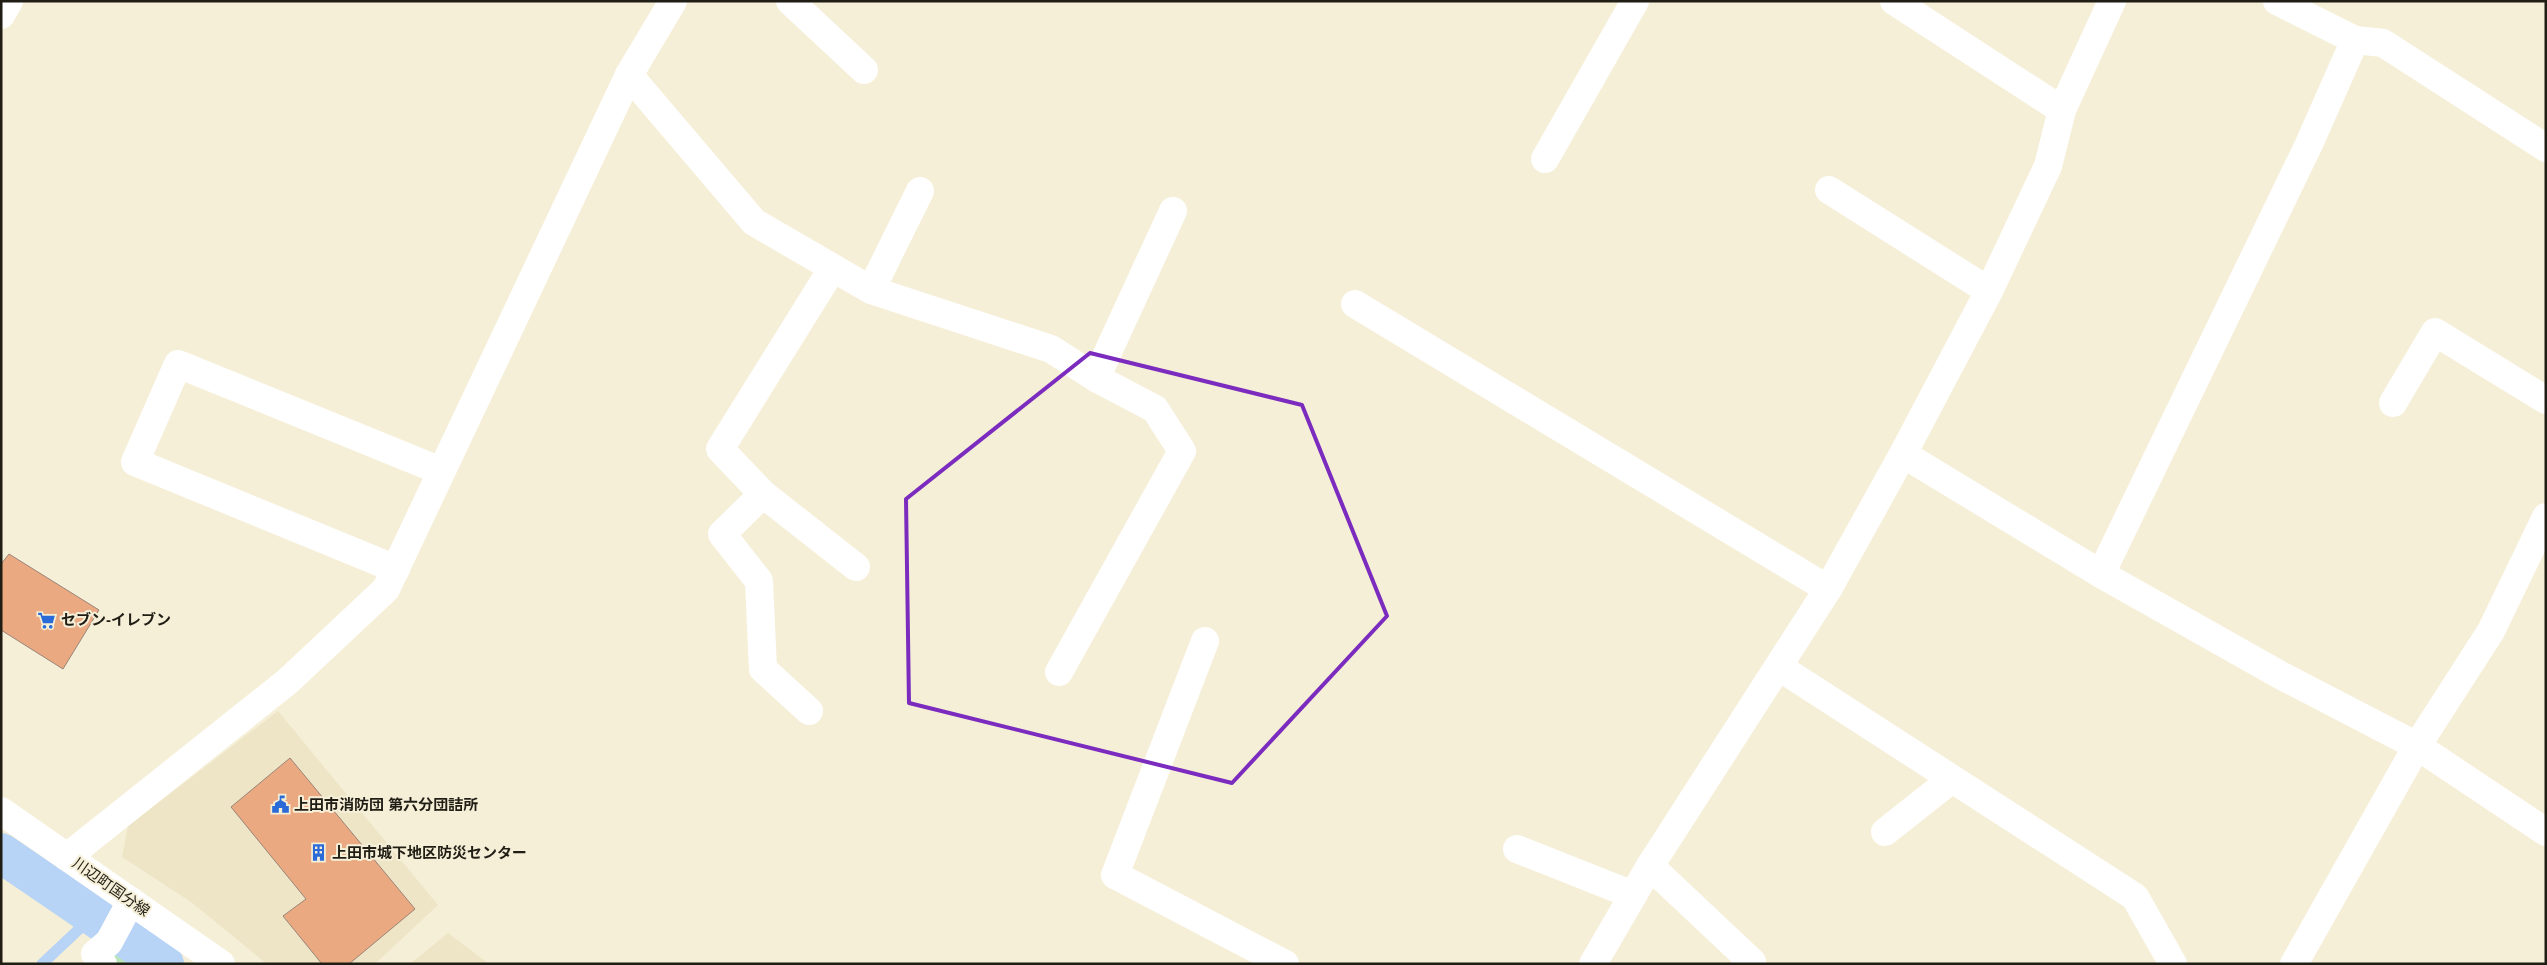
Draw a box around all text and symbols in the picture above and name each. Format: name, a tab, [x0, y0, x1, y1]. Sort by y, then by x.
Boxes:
supermarket icon: セブン-イレブン	[37, 610, 57, 630]
place label: セブン-イレブン	[61, 611, 171, 628]
public building icon: 上田市消防団 第六分団詰所	[270, 795, 290, 815]
place label: 上田市消防団 第六分団詰所	[294, 796, 478, 813]
building icon: 上田市城下地区防災センター	[308, 843, 328, 863]
place label: 上田市城下地区防災センター	[332, 844, 527, 861]
street label: 川辺町国分線	[70, 854, 153, 919]

